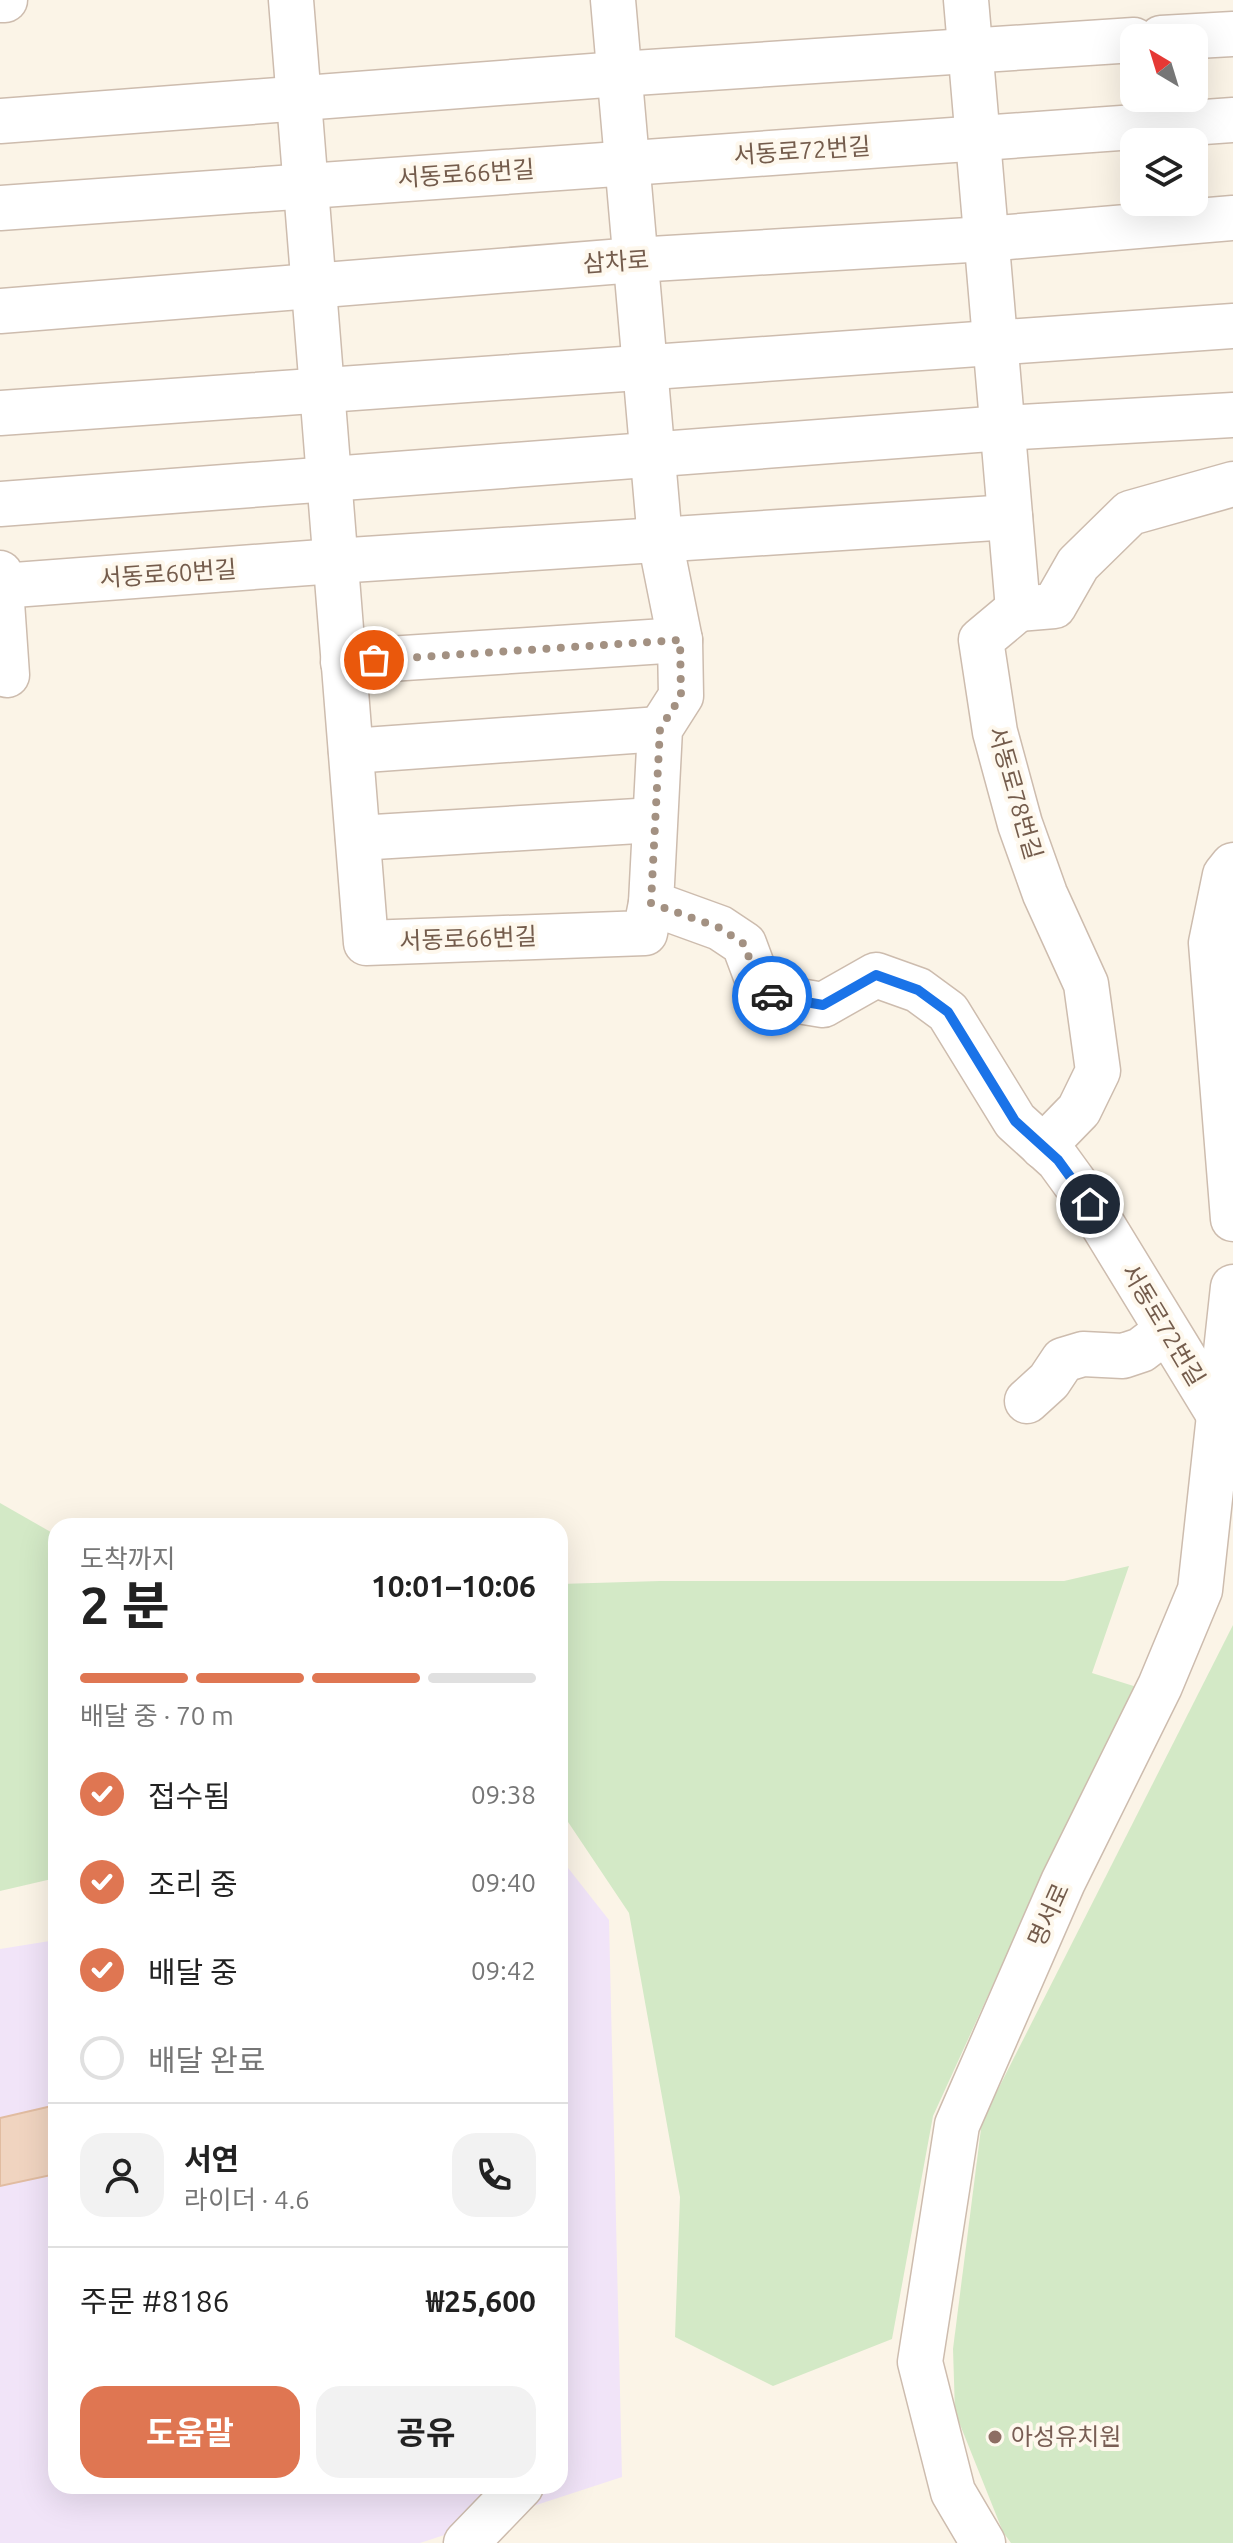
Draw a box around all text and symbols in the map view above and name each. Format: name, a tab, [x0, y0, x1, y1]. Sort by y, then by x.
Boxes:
north arrow	[1120, 24, 1208, 112]
map controls	[1120, 24, 1208, 216]
button: layers	[1120, 128, 1208, 216]
street label: 서동로72번길	[732, 132, 871, 169]
street label: 서동로66번길	[396, 155, 535, 192]
street label: 삼차로	[582, 246, 650, 277]
street label: 서동로60번길	[98, 555, 237, 592]
pin	[340, 626, 408, 694]
icon: bag	[352, 638, 396, 682]
street label: 서동로78번길	[984, 723, 1047, 863]
street label: 서동로66번길	[399, 923, 537, 954]
courier	[732, 956, 812, 1036]
icon: car	[750, 974, 794, 1018]
pin	[1056, 1170, 1124, 1238]
icon: home	[1068, 1182, 1112, 1226]
street label: 서동로72번길	[1116, 1259, 1210, 1391]
text: 도착까지	[80, 1544, 176, 1573]
text: 10:01–10:06	[371, 1569, 536, 1603]
text: 2 분	[80, 1576, 170, 1634]
text: 배달 중 · 70 m	[80, 1701, 234, 1730]
icon: check	[80, 1772, 124, 1816]
text: 접수됨	[148, 1779, 231, 1813]
text: 09:38	[471, 1780, 536, 1809]
icon: check	[80, 1860, 124, 1904]
text: 조리 중	[148, 1867, 238, 1901]
text: 09:40	[471, 1868, 536, 1897]
street label: 명서로	[1023, 1879, 1074, 1951]
icon: check	[80, 1948, 124, 1992]
text: 배달 중	[148, 1955, 238, 1989]
text: 09:42	[471, 1956, 536, 1985]
text: 배달 완료	[148, 2043, 265, 2077]
button: person	[80, 2133, 164, 2217]
button: phone	[452, 2133, 536, 2217]
text: 서연	[184, 2142, 239, 2176]
text: 라이더 · 4.6	[184, 2185, 310, 2214]
text: 주문 #8186	[80, 2284, 230, 2318]
text: ₩25,600	[426, 2284, 536, 2318]
button: 도움말	[80, 2386, 300, 2478]
button: 공유	[316, 2386, 536, 2478]
place label: 아성유치원	[1011, 2423, 1121, 2450]
marker: 아성유치원	[986, 2428, 1004, 2446]

